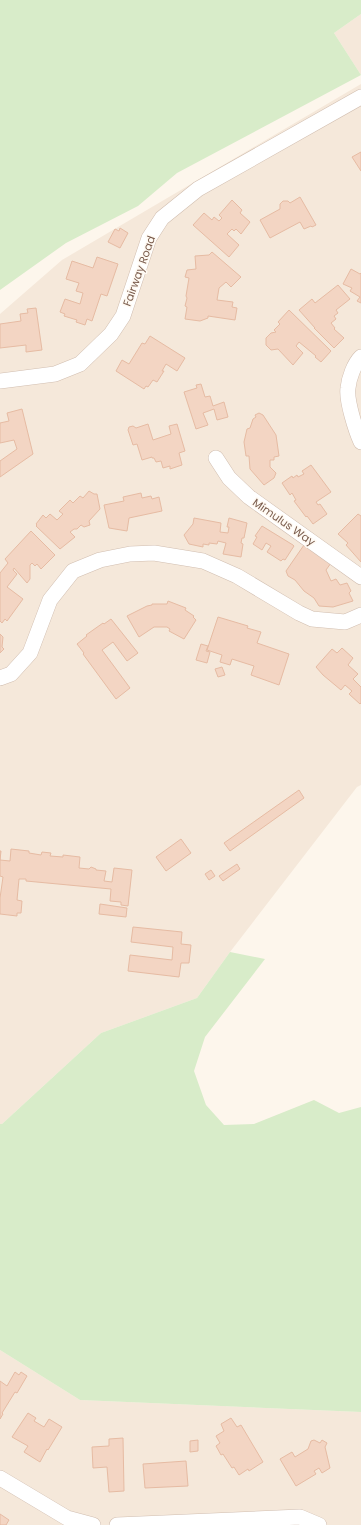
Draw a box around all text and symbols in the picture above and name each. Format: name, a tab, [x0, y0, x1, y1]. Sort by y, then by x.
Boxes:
street label: Fairway Road	[119, 234, 159, 308]
street label: Mimulus Way	[249, 494, 319, 550]

